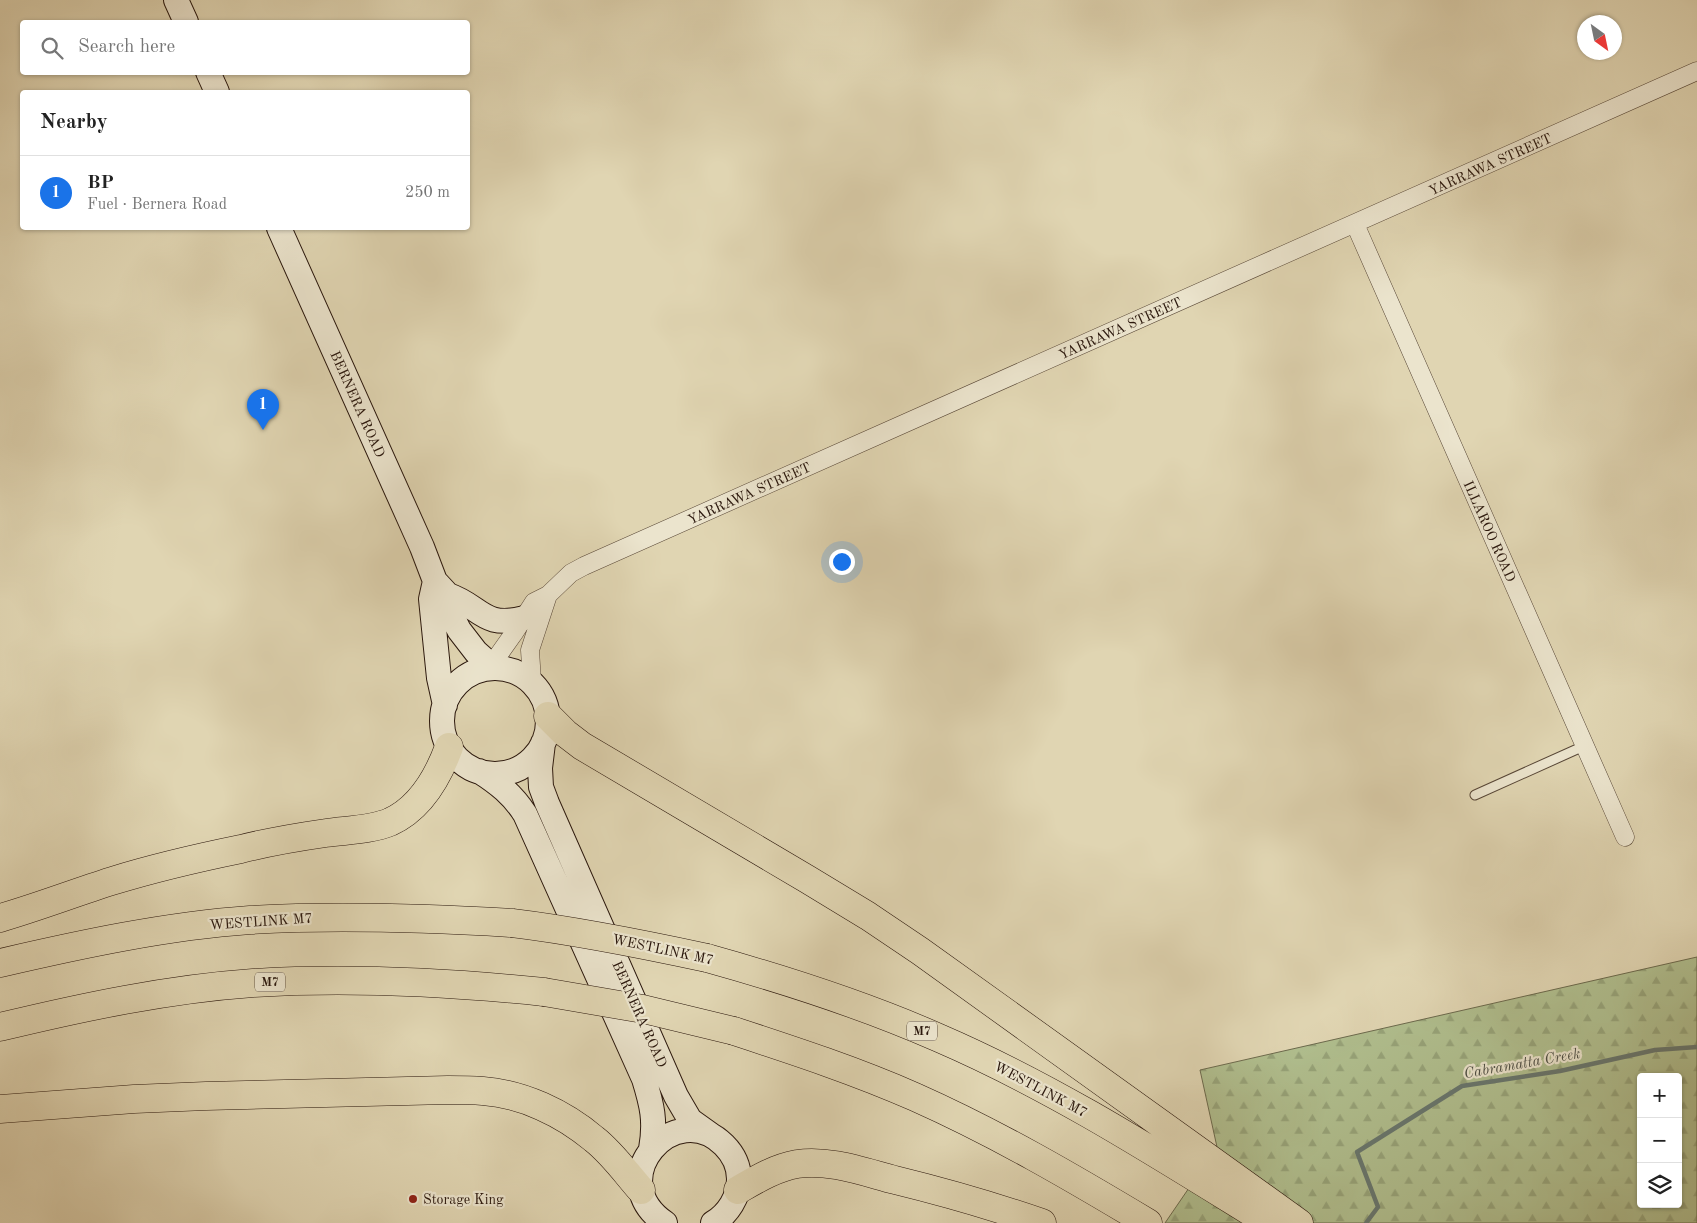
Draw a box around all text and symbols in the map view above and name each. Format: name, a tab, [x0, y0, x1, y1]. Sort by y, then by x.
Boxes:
north arrow	[1577, 15, 1622, 60]
search box	[20, 20, 470, 75]
icon: search	[38, 34, 66, 62]
text: Search here	[78, 38, 175, 57]
text: Nearby	[40, 112, 108, 133]
street label: YARRAWA STREET	[1427, 131, 1554, 198]
text: BP	[87, 174, 114, 193]
text: 1	[51, 185, 61, 201]
text: 250 m	[405, 185, 450, 201]
text: Fuel · Bernera Road	[87, 197, 227, 213]
street label: YARRAWA STREET	[1057, 295, 1184, 362]
street label: BERNERA ROAD	[327, 349, 387, 460]
pin: 1	[247, 389, 279, 430]
street label: YARRAWA STREET	[686, 460, 813, 527]
street label: ILLAROO ROAD	[1460, 479, 1518, 584]
your location	[829, 549, 855, 575]
street label: WESTLINK M7	[209, 911, 313, 933]
street label: WESTLINK M7	[611, 932, 715, 968]
street label: BERNERA ROAD	[609, 959, 669, 1070]
road number: M7	[255, 972, 285, 992]
road number: M7	[907, 1021, 937, 1040]
water label: Cabramatta Creek	[1463, 1047, 1582, 1082]
street label: WESTLINK M7	[992, 1059, 1089, 1120]
map controls	[1637, 1073, 1682, 1208]
button: +	[1637, 1073, 1682, 1118]
button: −	[1637, 1118, 1682, 1163]
button: layers	[1637, 1163, 1682, 1208]
marker: Storage King	[407, 1193, 419, 1205]
place label: Storage King	[423, 1193, 504, 1207]

